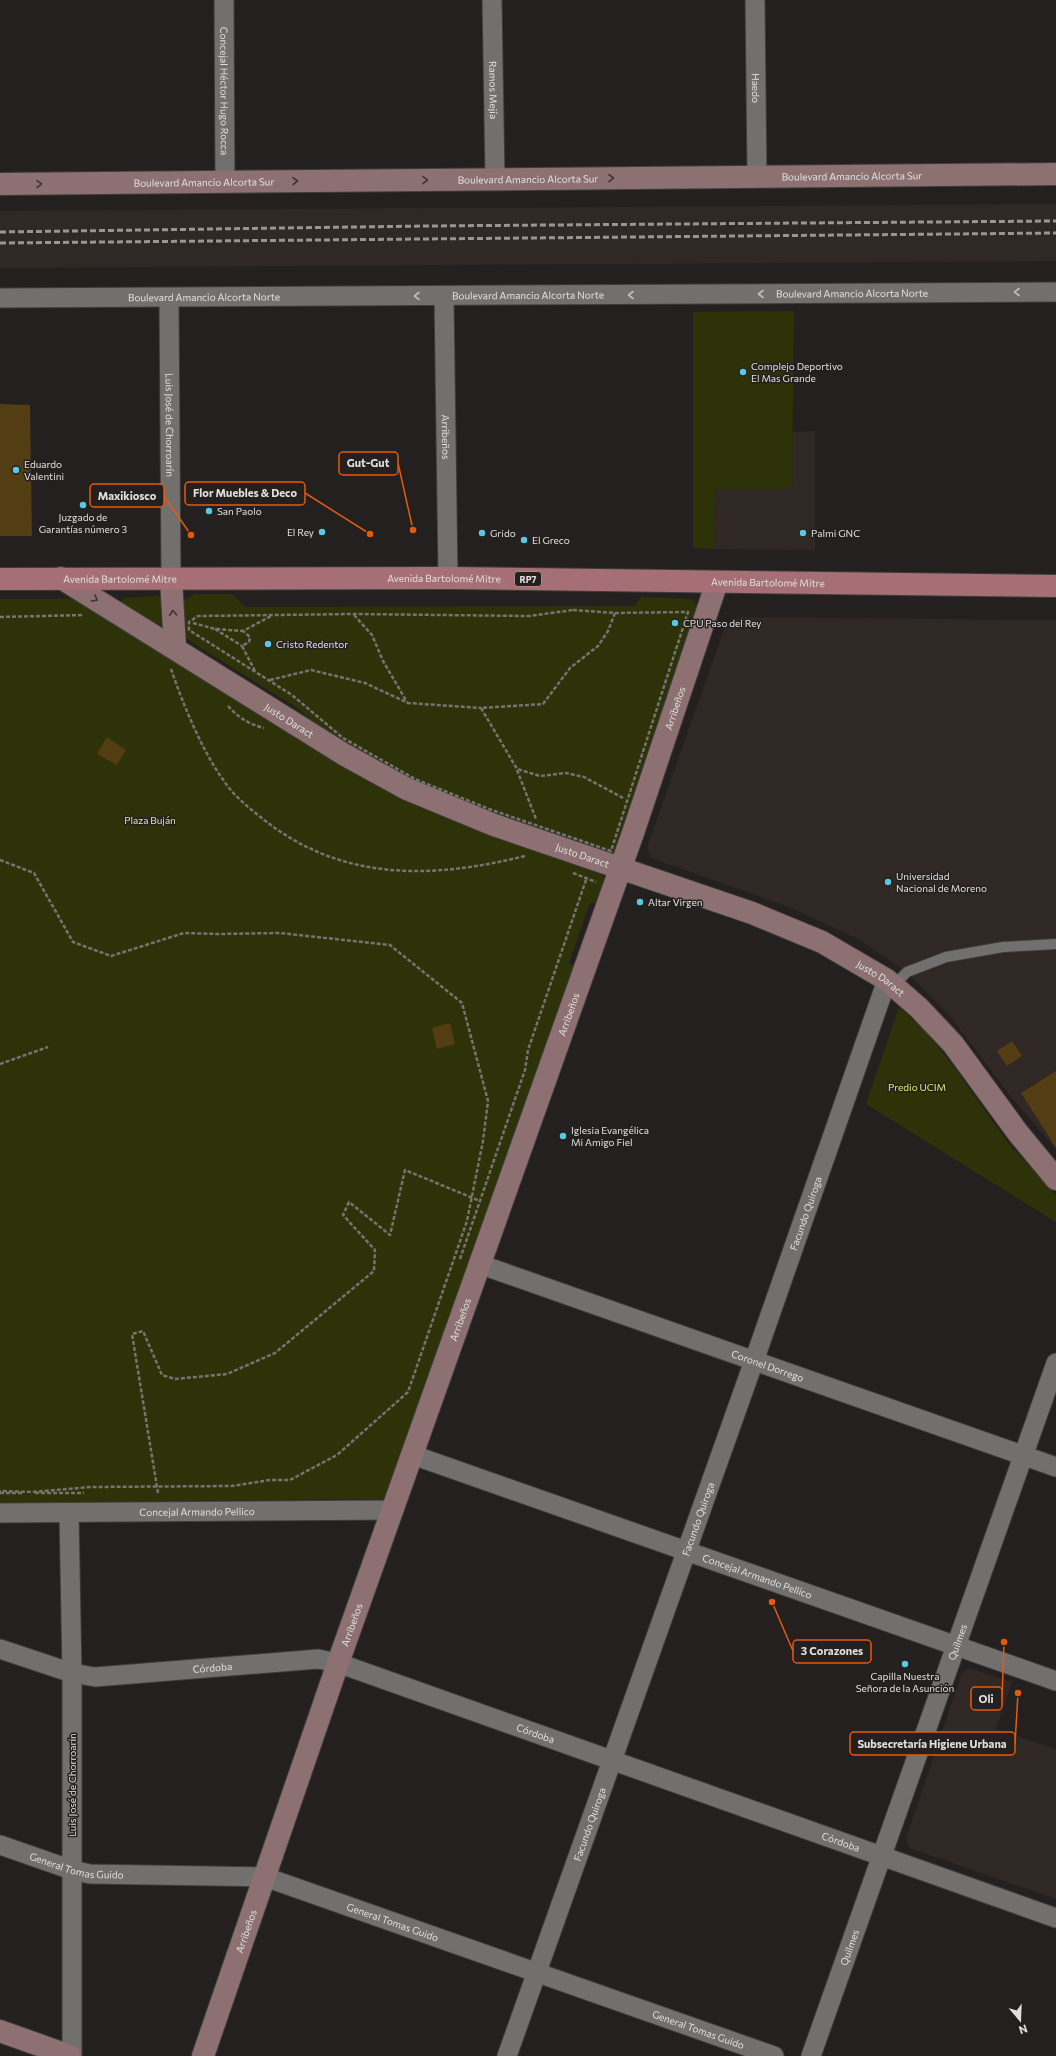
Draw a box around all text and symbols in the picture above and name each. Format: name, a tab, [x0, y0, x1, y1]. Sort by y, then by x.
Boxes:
street label: Concejal Héctor Hugo Rocca	[218, 27, 231, 155]
street label: Ramos Mejía	[487, 61, 500, 119]
street label: Haedo	[750, 73, 762, 103]
street label: Boulevard Amancio Alcorta Sur	[782, 169, 922, 183]
street label: Boulevard Amancio Alcorta Sur	[458, 172, 598, 186]
one-way arrow	[608, 174, 614, 182]
street label: Boulevard Amancio Alcorta Sur	[134, 175, 274, 189]
one-way arrow	[422, 176, 428, 184]
one-way arrow	[292, 177, 298, 185]
one-way arrow	[36, 180, 42, 188]
street label: Boulevard Amancio Alcorta Norte	[776, 287, 928, 300]
one-way arrow	[1014, 288, 1020, 296]
street label: Boulevard Amancio Alcorta Norte	[452, 289, 604, 301]
street label: Boulevard Amancio Alcorta Norte	[128, 290, 280, 303]
one-way arrow	[758, 290, 764, 298]
one-way arrow	[628, 291, 634, 299]
one-way arrow	[414, 292, 420, 300]
place label: Complejo Deportivo El Mas Grande	[751, 360, 843, 384]
marker: Complejo Deportivo El Mas Grande	[738, 367, 748, 377]
street label: Luis José de Chorroarín	[164, 373, 176, 477]
street label: Arribeños	[440, 414, 452, 460]
callout: Gut-Gut	[339, 452, 398, 475]
text: Gut-Gut	[347, 456, 390, 469]
place label: Eduardo Valentini	[24, 458, 64, 482]
marker: Eduardo Valentini	[11, 465, 21, 475]
callout: Flor Muebles & Deco	[185, 482, 305, 505]
callout: Maxikiosco	[90, 484, 164, 507]
text: Flor Muebles & Deco	[193, 486, 297, 499]
text: Maxikiosco	[98, 489, 157, 502]
marker: Juzgado de Garantías número 3	[78, 500, 88, 510]
place label: San Paolo	[217, 505, 262, 517]
marker: San Paolo	[204, 506, 214, 516]
place label: Juzgado de Garantías número 3	[39, 511, 128, 535]
place label: El Rey	[287, 526, 314, 538]
marker: El Rey	[317, 527, 327, 537]
place label: Grido	[490, 527, 516, 539]
place label: Palmi GNC	[811, 527, 860, 539]
marker: Grido	[477, 528, 487, 538]
marker: Palmi GNC	[798, 528, 808, 538]
place label: El Greco	[532, 534, 570, 546]
marker: El Greco	[519, 535, 529, 545]
street label: Avenida Bartolomé Mitre	[387, 572, 501, 585]
road number: RP7	[515, 572, 541, 586]
street label: Avenida Bartolomé Mitre	[63, 573, 177, 585]
street label: Avenida Bartolomé Mitre	[711, 575, 825, 589]
one-way arrow	[91, 594, 98, 601]
one-way arrow	[169, 610, 177, 616]
place label: CPU Paso del Rey	[683, 617, 762, 629]
marker: CPU Paso del Rey	[670, 618, 680, 628]
place label: Cristo Redentor	[276, 638, 348, 650]
marker: Cristo Redentor	[263, 639, 273, 649]
street label: Arribeños	[662, 685, 688, 731]
street label: Justo Daract	[262, 700, 316, 740]
park label: Plaza Buján	[124, 814, 176, 826]
street label: Justo Daract	[554, 840, 611, 870]
place label: Universidad Nacional de Moreno	[896, 870, 987, 894]
marker: Universidad Nacional de Moreno	[883, 877, 893, 887]
place label: Altar Virgen	[648, 896, 702, 908]
marker: Altar Virgen	[635, 897, 645, 907]
street label: Justo Daract	[855, 958, 907, 999]
street label: Arribeños	[555, 991, 582, 1037]
park label: Predio UCIM	[888, 1081, 946, 1093]
place label: Iglesia Evangélica Mi Amigo Fiel	[571, 1124, 649, 1148]
marker: Iglesia Evangélica Mi Amigo Fiel	[558, 1131, 568, 1141]
street label: Facundo Quiroga	[787, 1175, 824, 1252]
street label: Arribeños	[447, 1296, 473, 1343]
street label: Coronel Dorrego	[730, 1347, 805, 1384]
street label: Facundo Quiroga	[679, 1480, 717, 1557]
street label: Concejal Armando Pellico	[139, 1505, 255, 1518]
street label: Concejal Armando Pellico	[701, 1551, 814, 1601]
street label: Arribeños	[338, 1601, 365, 1648]
street label: Quilmes	[945, 1622, 969, 1662]
callout: 3 Corazones	[793, 1640, 871, 1663]
text: 3 Corazones	[801, 1644, 863, 1657]
marker: Capilla Nuestra Señora de la Asunción	[900, 1659, 910, 1669]
street label: Córdoba	[192, 1660, 233, 1675]
place label: Capilla Nuestra Señora de la Asunción	[856, 1670, 954, 1694]
callout: Oli	[971, 1687, 1002, 1710]
text: Oli	[978, 1692, 994, 1705]
street label: Córdoba	[515, 1721, 556, 1745]
callout: Subsecretaría Higiene Urbana	[850, 1732, 1015, 1755]
street label: Luis José de Chorroarín	[66, 1733, 78, 1837]
text: Subsecretaría Higiene Urbana	[857, 1737, 1007, 1750]
street label: Facundo Quiroga	[571, 1786, 608, 1863]
street label: Córdoba	[820, 1829, 862, 1854]
street label: General Tomas Guido	[28, 1850, 124, 1881]
street label: General Tomas Guido	[345, 1900, 440, 1944]
street label: Arribeños	[233, 1908, 259, 1954]
street label: Quilmes	[837, 1928, 861, 1967]
north arrow	[1000, 2000, 1040, 2040]
street label: General Tomas Guido	[651, 2008, 746, 2051]
text: N	[1017, 2022, 1029, 2037]

